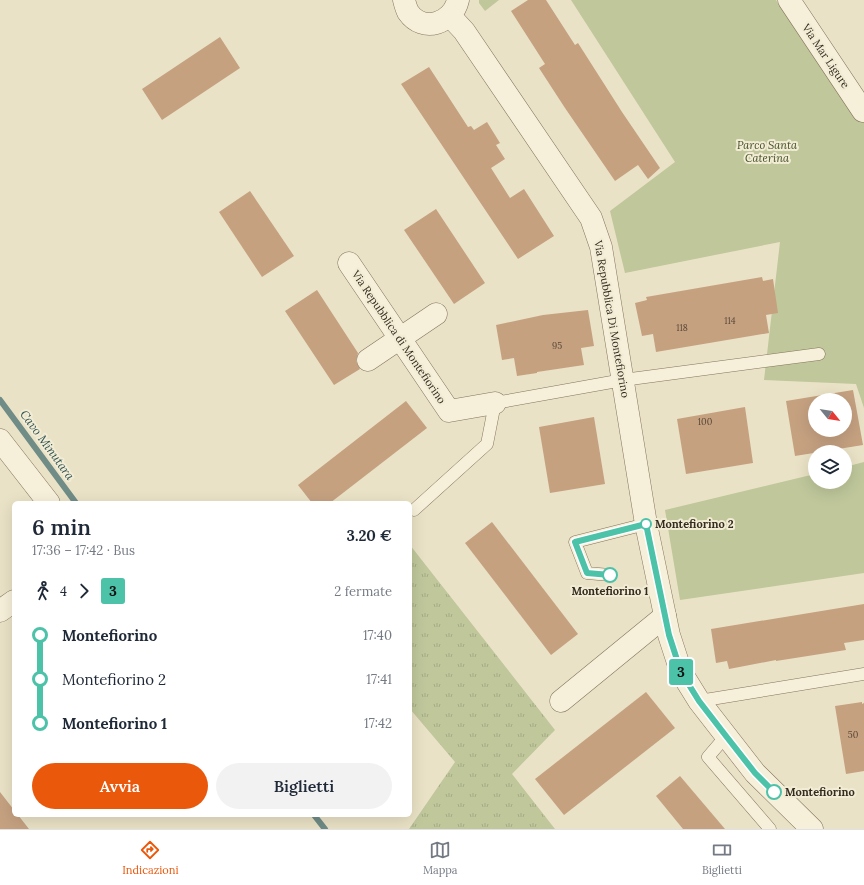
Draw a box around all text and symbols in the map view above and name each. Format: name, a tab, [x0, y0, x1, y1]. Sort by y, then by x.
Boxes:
street label: Via Mar Ligure	[799, 20, 853, 91]
park label: Parco Santa Caterina	[737, 138, 798, 165]
street label: Via Repubblica Di Montefiorino	[591, 238, 633, 399]
street label: Via Repubblica di Montefiorino	[348, 267, 449, 406]
house number: 114	[724, 315, 736, 326]
house number: 118	[676, 322, 688, 333]
house number: 95	[552, 340, 562, 351]
north arrow	[808, 393, 852, 437]
map controls	[808, 393, 852, 489]
water label: Cavo Minutara	[17, 407, 78, 483]
house number: 100	[698, 416, 713, 427]
button: layers	[808, 445, 852, 489]
text: 6 min	[32, 513, 91, 541]
place label: Montefiorino 2	[655, 517, 734, 531]
marker: Montefiorino 2	[640, 518, 652, 530]
text: 3.20 €	[346, 526, 392, 545]
text: 17:36 – 17:42 · Bus	[32, 542, 135, 559]
marker: Montefiorino 1	[602, 567, 618, 583]
icon: walk	[32, 580, 54, 602]
icon: forward	[73, 580, 95, 602]
text: 3	[109, 582, 117, 600]
text: 4	[60, 583, 67, 600]
text: 2 fermate	[334, 583, 392, 600]
place label: Montefiorino 1	[571, 584, 649, 598]
text: Montefiorino	[62, 626, 157, 645]
text: 17:40	[363, 627, 392, 644]
line badge: 3	[668, 659, 694, 685]
text: 3	[677, 663, 685, 681]
text: Montefiorino 2	[62, 670, 166, 689]
text: 17:41	[366, 671, 392, 688]
text: Montefiorino 1	[62, 714, 167, 733]
text: 17:42	[364, 715, 392, 732]
house number: 50	[848, 729, 859, 740]
button: Avvia	[32, 763, 208, 809]
button: Biglietti	[216, 763, 392, 809]
marker: Montefiorino	[766, 784, 782, 800]
place label: Montefiorino	[785, 785, 855, 799]
tab: Indicazioni	[122, 839, 179, 877]
tab: Mappa	[423, 839, 458, 877]
tab: Biglietti	[702, 839, 742, 877]

